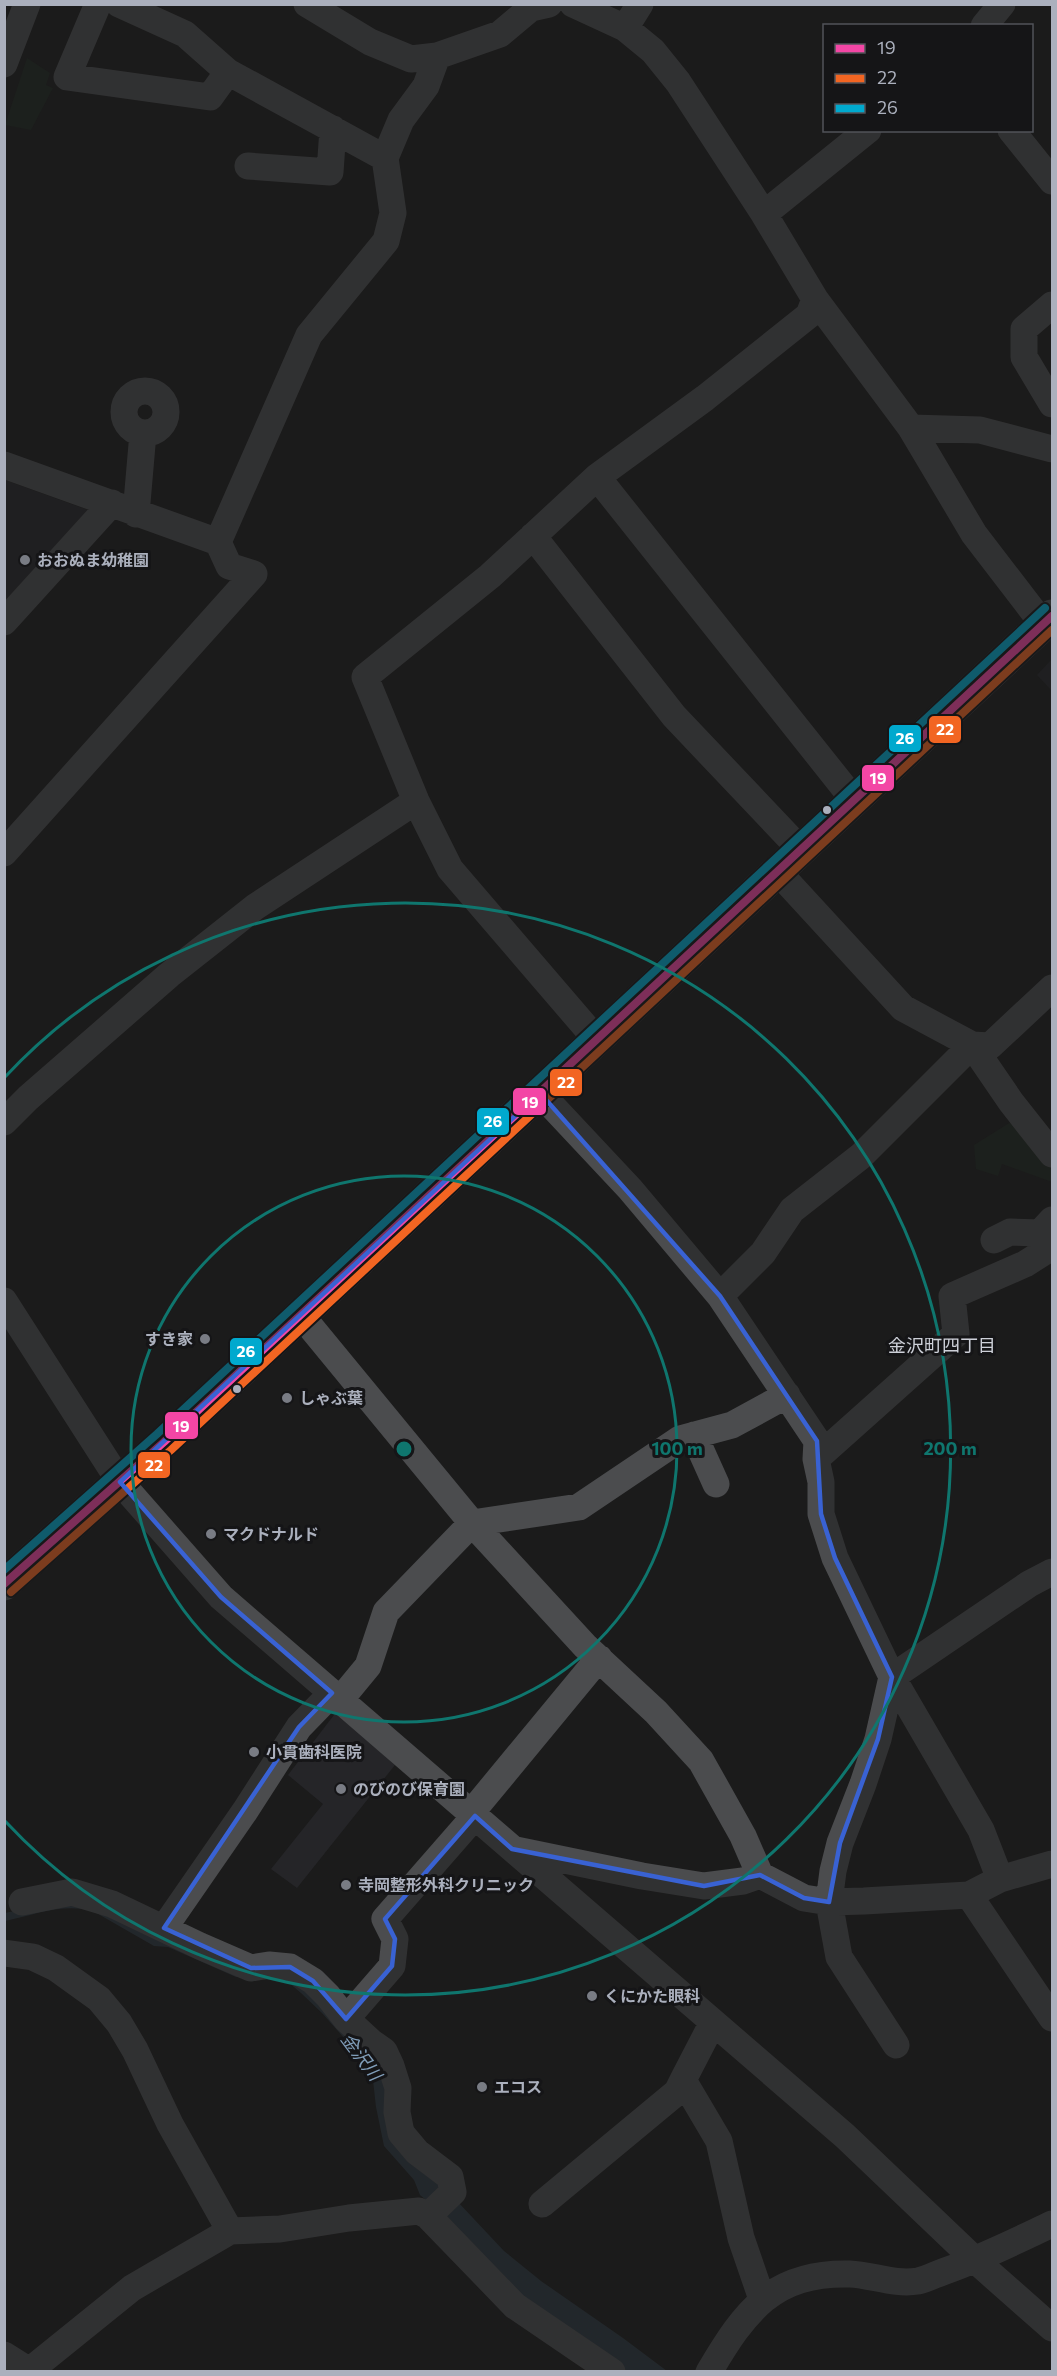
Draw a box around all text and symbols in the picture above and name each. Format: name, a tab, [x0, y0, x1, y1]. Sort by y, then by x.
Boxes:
legend	[823, 24, 1033, 132]
text: 19	[877, 36, 896, 58]
text: 22	[877, 66, 897, 88]
text: 26	[877, 96, 898, 118]
place label: おおぬま幼稚園	[37, 550, 149, 569]
marker: おおぬま幼稚園	[18, 553, 32, 567]
line badge: 22	[928, 715, 962, 744]
text: 22	[936, 719, 954, 738]
line badge: 26	[888, 724, 922, 753]
text: 26	[896, 728, 915, 747]
line badge: 19	[861, 764, 895, 792]
text: 19	[869, 768, 887, 787]
unlabelled marker	[821, 804, 833, 816]
line badge: 22	[549, 1068, 583, 1097]
text: 22	[557, 1072, 575, 1091]
line badge: 19	[512, 1087, 547, 1116]
text: 19	[521, 1092, 539, 1111]
line badge: 26	[476, 1107, 510, 1136]
text: 26	[484, 1111, 503, 1130]
place label: すき家	[145, 1329, 193, 1348]
marker: すき家	[198, 1332, 212, 1346]
district label: 金沢町四丁目	[888, 1334, 996, 1356]
line badge: 26	[229, 1337, 263, 1366]
text: 26	[237, 1341, 256, 1360]
unlabelled marker	[231, 1383, 243, 1395]
place label: しゃぶ葉	[299, 1388, 363, 1407]
marker: しゃぶ葉	[280, 1391, 294, 1405]
line badge: 19	[164, 1411, 199, 1440]
text: 19	[172, 1416, 190, 1435]
text: 100 m	[651, 1437, 703, 1459]
text: 200 m	[923, 1437, 977, 1459]
centre of rings	[394, 1439, 414, 1459]
line badge: 22	[137, 1451, 171, 1479]
text: 22	[145, 1455, 163, 1474]
place label: マクドナルド	[223, 1524, 319, 1543]
marker: マクドナルド	[204, 1527, 218, 1541]
place label: 小貫歯科医院	[266, 1742, 362, 1761]
marker: 小貫歯科医院	[247, 1745, 261, 1759]
place label: のびのび保育園	[353, 1779, 465, 1798]
marker: のびのび保育園	[334, 1782, 348, 1796]
place label: 寺岡整形外科クリニック	[358, 1875, 534, 1894]
marker: 寺岡整形外科クリニック	[339, 1878, 353, 1892]
place label: くにかた眼科	[604, 1986, 700, 2005]
marker: くにかた眼科	[585, 1989, 599, 2003]
water label: 金沢川	[337, 2028, 388, 2086]
place label: エコス	[494, 2077, 542, 2096]
marker: エコス	[475, 2080, 489, 2094]

